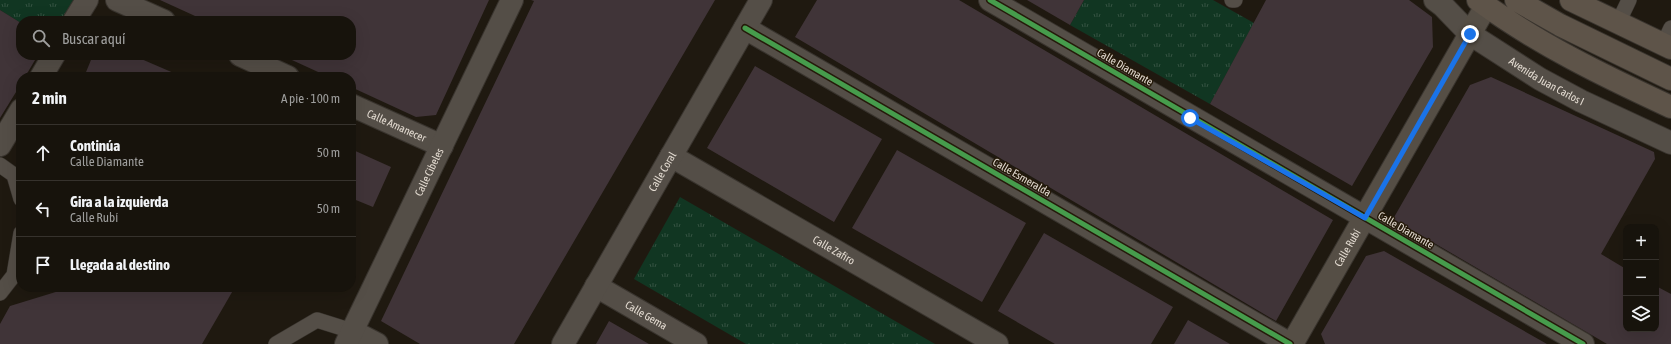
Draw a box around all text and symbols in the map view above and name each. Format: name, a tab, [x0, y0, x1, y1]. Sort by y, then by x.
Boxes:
search box	[16, 16, 356, 60]
route end	[1461, 25, 1479, 43]
icon: search	[30, 27, 52, 49]
text: Buscar aquí	[62, 30, 125, 47]
street label: Calle Diamante	[1095, 46, 1155, 88]
street label: Avenida Juan Carlos I	[1507, 55, 1586, 108]
text: 2 min	[32, 88, 67, 108]
text: A pie · 100 m	[281, 91, 340, 106]
street label: Calle Amanecer	[365, 107, 429, 144]
route start	[1181, 109, 1199, 127]
text: Continúa	[70, 137, 120, 154]
icon: ahead	[32, 142, 54, 164]
text: 50 m	[317, 145, 340, 160]
street label: Calle Cibeles	[412, 146, 446, 198]
street label: Calle Coral	[646, 150, 678, 193]
text: Calle Diamante	[70, 154, 144, 169]
street label: Calle Esmeralda	[991, 156, 1053, 198]
text: Gira a la izquierda	[70, 193, 168, 210]
icon: left	[32, 198, 54, 220]
text: 50 m	[317, 201, 340, 216]
street label: Calle Diamante	[1376, 209, 1436, 251]
text: Calle Rubí	[70, 210, 118, 225]
map controls	[1623, 224, 1659, 332]
button: +	[1623, 224, 1659, 260]
street label: Calle Rubí	[1332, 227, 1363, 268]
street label: Calle Zafiro	[811, 233, 857, 267]
icon: arrive	[32, 254, 54, 276]
text: Llegada al destino	[70, 256, 170, 273]
button: −	[1623, 260, 1659, 296]
button: layers	[1623, 296, 1659, 332]
street label: Calle Gema	[623, 298, 669, 332]

